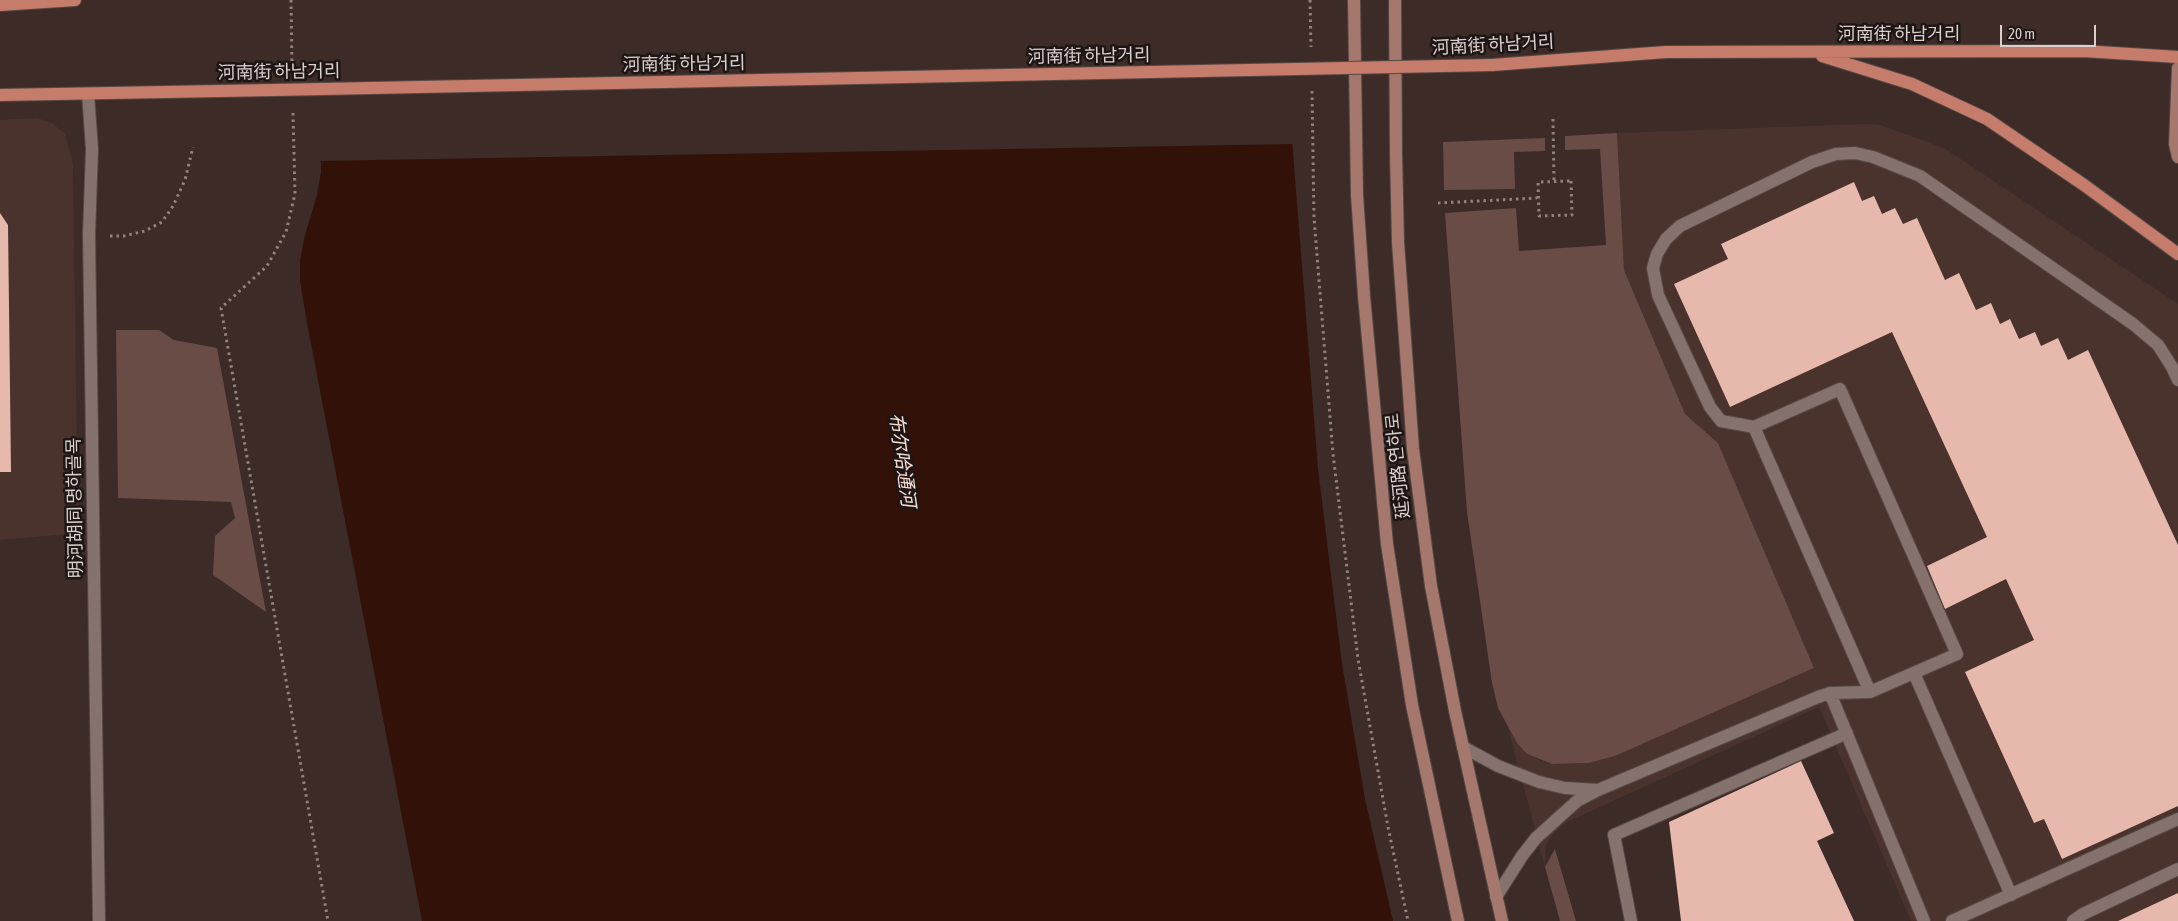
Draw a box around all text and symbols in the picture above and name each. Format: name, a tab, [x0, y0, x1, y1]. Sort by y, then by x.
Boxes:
scale bar	[2003, 15, 2099, 47]
street label: 河南街 하남거리	[1838, 23, 1960, 45]
text: 20 m	[2008, 25, 2035, 42]
street label: 河南街 하남거리	[1431, 31, 1555, 59]
street label: 河南街 하남거리	[1027, 44, 1151, 68]
street label: 河南街 하남거리	[622, 52, 746, 76]
street label: 河南街 하남거리	[217, 60, 341, 84]
water label: 布尔哈通河	[884, 411, 920, 509]
street label: 延河路 연하로	[1382, 412, 1414, 520]
street label: 明河胡同 명하골목	[63, 437, 87, 579]

